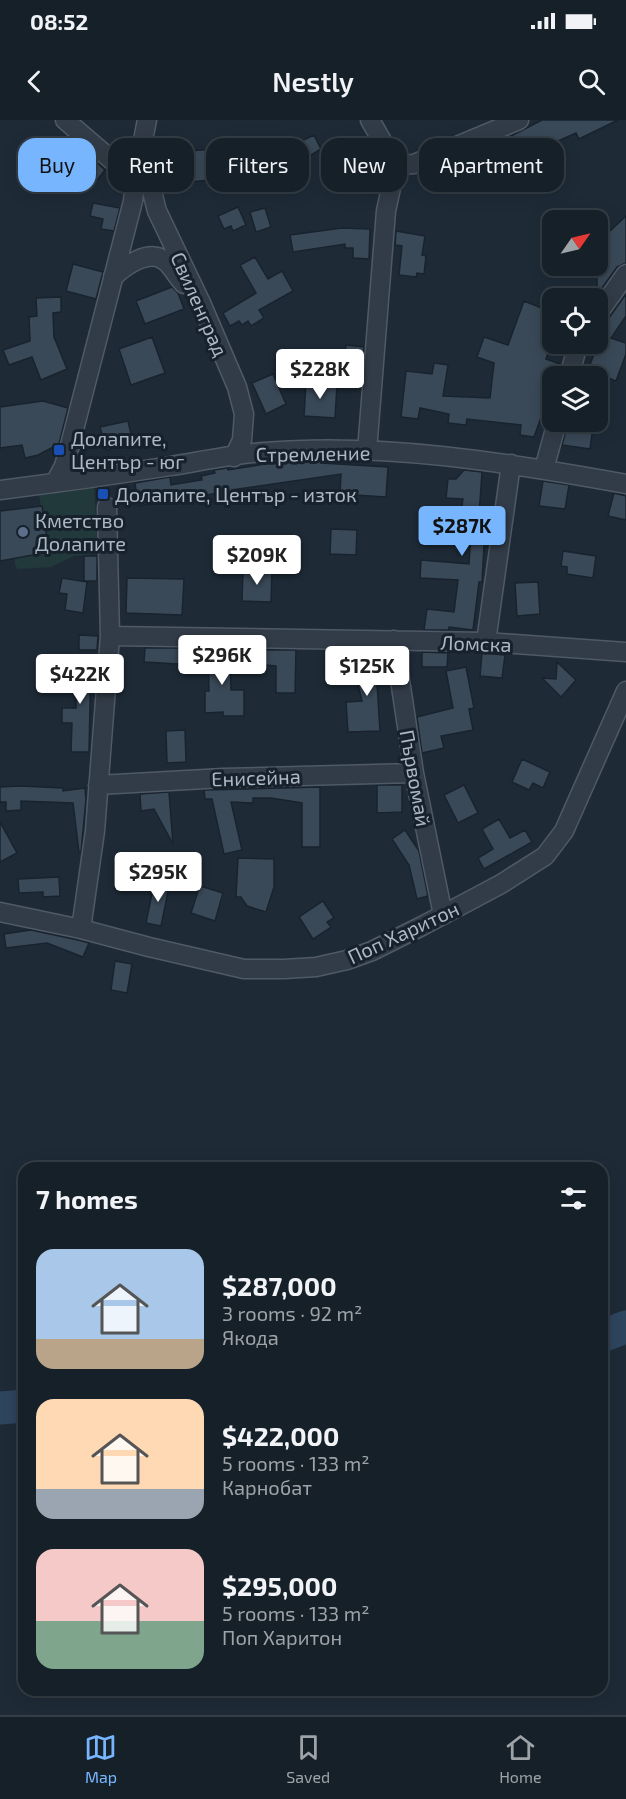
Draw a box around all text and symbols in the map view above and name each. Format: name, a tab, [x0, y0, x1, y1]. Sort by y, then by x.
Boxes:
text: 08:52	[30, 8, 88, 34]
icon: back	[18, 65, 51, 98]
text: Nestly	[272, 65, 354, 97]
icon: search	[575, 65, 608, 98]
chip: Buy	[18, 138, 96, 192]
chip: Rent	[108, 138, 194, 192]
chip: Filters	[206, 138, 309, 192]
chip: New	[321, 138, 407, 192]
chip: Apartment	[419, 138, 564, 192]
north arrow	[542, 210, 608, 276]
map controls	[542, 210, 608, 432]
street label: Свиленград	[166, 248, 234, 360]
button: locate	[542, 288, 608, 354]
pin: $228K	[278, 349, 362, 400]
text: $228K	[290, 356, 350, 380]
button: layers	[542, 366, 608, 432]
place label: Долапите, Център - юг	[71, 426, 184, 473]
street label: Стремление	[255, 440, 371, 466]
marker: Долапите, Център - юг	[52, 443, 66, 457]
place label: Долапите, Център - изток	[115, 482, 357, 506]
marker: Долапите, Център - изток	[96, 487, 110, 501]
pin: $287K	[420, 506, 504, 557]
place label: Кметство Долапите	[35, 508, 126, 555]
text: $287K	[433, 513, 491, 537]
marker: Кметство Долапите	[16, 525, 30, 539]
pin: $209K	[215, 535, 299, 586]
text: $209K	[227, 542, 287, 566]
street label: Ломска	[440, 630, 512, 656]
pin: $296K	[180, 635, 264, 686]
text: $296K	[192, 642, 252, 666]
pin: $125K	[325, 646, 409, 697]
text: $125K	[339, 653, 395, 677]
pin: $422K	[38, 654, 122, 705]
text: $422K	[50, 661, 110, 685]
street label: Първомай	[396, 728, 436, 828]
street label: Енисейна	[211, 763, 301, 791]
pin: $295K	[116, 852, 200, 903]
text: $295K	[129, 859, 187, 883]
street label: Поп Харитон	[343, 896, 463, 968]
icon: filters	[557, 1182, 590, 1215]
text: 7 homes	[36, 1183, 138, 1214]
text: $287,000	[222, 1270, 337, 1301]
icon: home	[84, 1273, 156, 1345]
text: 3 rooms · 92 m²	[222, 1301, 362, 1325]
text: Якода	[222, 1325, 279, 1349]
text: $422,000	[222, 1420, 339, 1451]
icon: home	[84, 1423, 156, 1495]
text: 5 rooms · 133 m²	[222, 1451, 369, 1475]
text: Карнобат	[222, 1475, 312, 1499]
text: $295,000	[222, 1570, 337, 1601]
icon: home	[84, 1573, 156, 1645]
text: 5 rooms · 133 m²	[222, 1601, 369, 1625]
text: Поп Харитон	[222, 1625, 342, 1649]
tab: Map	[84, 1731, 117, 1786]
tab: Saved	[286, 1731, 330, 1786]
tab: Home	[499, 1731, 542, 1786]

